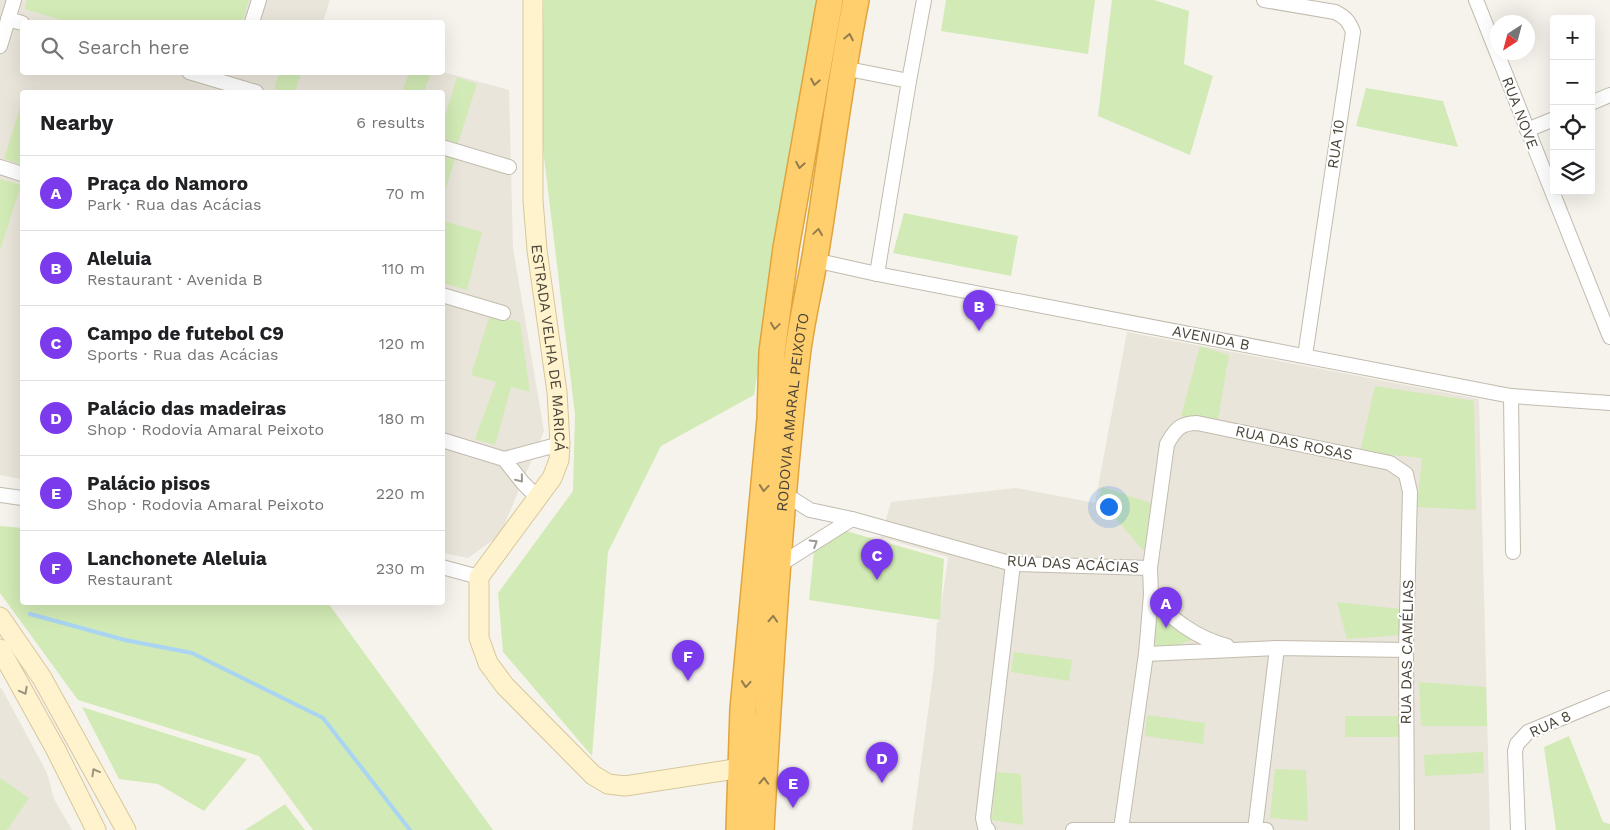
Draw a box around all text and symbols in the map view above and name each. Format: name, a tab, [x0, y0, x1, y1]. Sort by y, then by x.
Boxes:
north arrow	[1490, 15, 1535, 60]
map controls	[1550, 15, 1595, 195]
button: +	[1550, 15, 1595, 60]
search box	[20, 20, 445, 75]
one-way arrow	[843, 33, 853, 41]
icon: search	[38, 34, 66, 62]
text: Search here	[78, 36, 189, 59]
button: −	[1550, 60, 1595, 105]
street label: RUA NOVE	[1498, 74, 1542, 152]
one-way arrow	[810, 78, 820, 87]
button: locate	[1550, 105, 1595, 150]
text: Nearby	[40, 110, 113, 135]
text: 6 results	[356, 113, 425, 132]
street label: RUA 10	[1324, 118, 1348, 170]
button: layers	[1550, 150, 1595, 195]
one-way arrow	[796, 161, 806, 169]
text: Praça do Namoro	[87, 172, 248, 195]
text: A	[51, 184, 61, 203]
text: 70 m	[386, 184, 425, 203]
text: Park · Rua das Acácias	[87, 195, 262, 214]
one-way arrow	[813, 228, 823, 236]
street label: ESTRADA VELHA DE MARICÁ	[528, 244, 569, 452]
text: Aleluia	[87, 247, 152, 270]
text: B	[51, 259, 61, 278]
text: 110 m	[382, 259, 425, 278]
text: Restaurant · Avenida B	[87, 270, 263, 289]
pin: B	[963, 290, 995, 331]
street label: RODOVIA AMARAL PEIXOTO	[773, 311, 813, 512]
text: Campo de futebol C9	[87, 322, 284, 345]
one-way arrow	[770, 322, 781, 330]
street label: AVENIDA B	[1171, 322, 1251, 354]
text: C	[51, 334, 61, 353]
text: 120 m	[379, 334, 425, 353]
text: Sports · Rua das Acácias	[87, 345, 278, 364]
text: Palácio das madeiras	[87, 397, 286, 420]
text: D	[50, 409, 62, 428]
text: 180 m	[378, 409, 425, 428]
text: Shop · Rodovia Amaral Peixoto	[87, 420, 324, 439]
street label: RUA DAS ROSAS	[1234, 422, 1354, 464]
text: Palácio pisos	[87, 472, 210, 495]
one-way arrow	[514, 473, 522, 482]
text: E	[51, 484, 61, 503]
text: 220 m	[376, 484, 425, 503]
one-way arrow	[759, 484, 770, 492]
your location	[1096, 494, 1122, 520]
text: Shop · Rodovia Amaral Peixoto	[87, 495, 324, 514]
pin: C	[861, 539, 893, 580]
one-way arrow	[809, 540, 818, 550]
text: Lanchonete Aleluia	[87, 547, 267, 570]
street label: RUA DAS ACÁCIAS	[1006, 552, 1140, 576]
text: F	[51, 559, 61, 578]
text: 230 m	[376, 559, 425, 578]
text: Restaurant	[87, 570, 173, 589]
street label: RUA DAS CAMÉLIAS	[1397, 579, 1417, 725]
pin: A	[1150, 587, 1182, 628]
one-way arrow	[768, 615, 779, 623]
pin: F	[672, 640, 704, 681]
one-way arrow	[740, 680, 751, 688]
one-way arrow	[18, 685, 28, 694]
street label: RUA 8	[1526, 707, 1574, 741]
pin: D	[866, 742, 898, 783]
pin: E	[777, 767, 809, 808]
one-way arrow	[91, 768, 101, 777]
one-way arrow	[759, 777, 770, 785]

